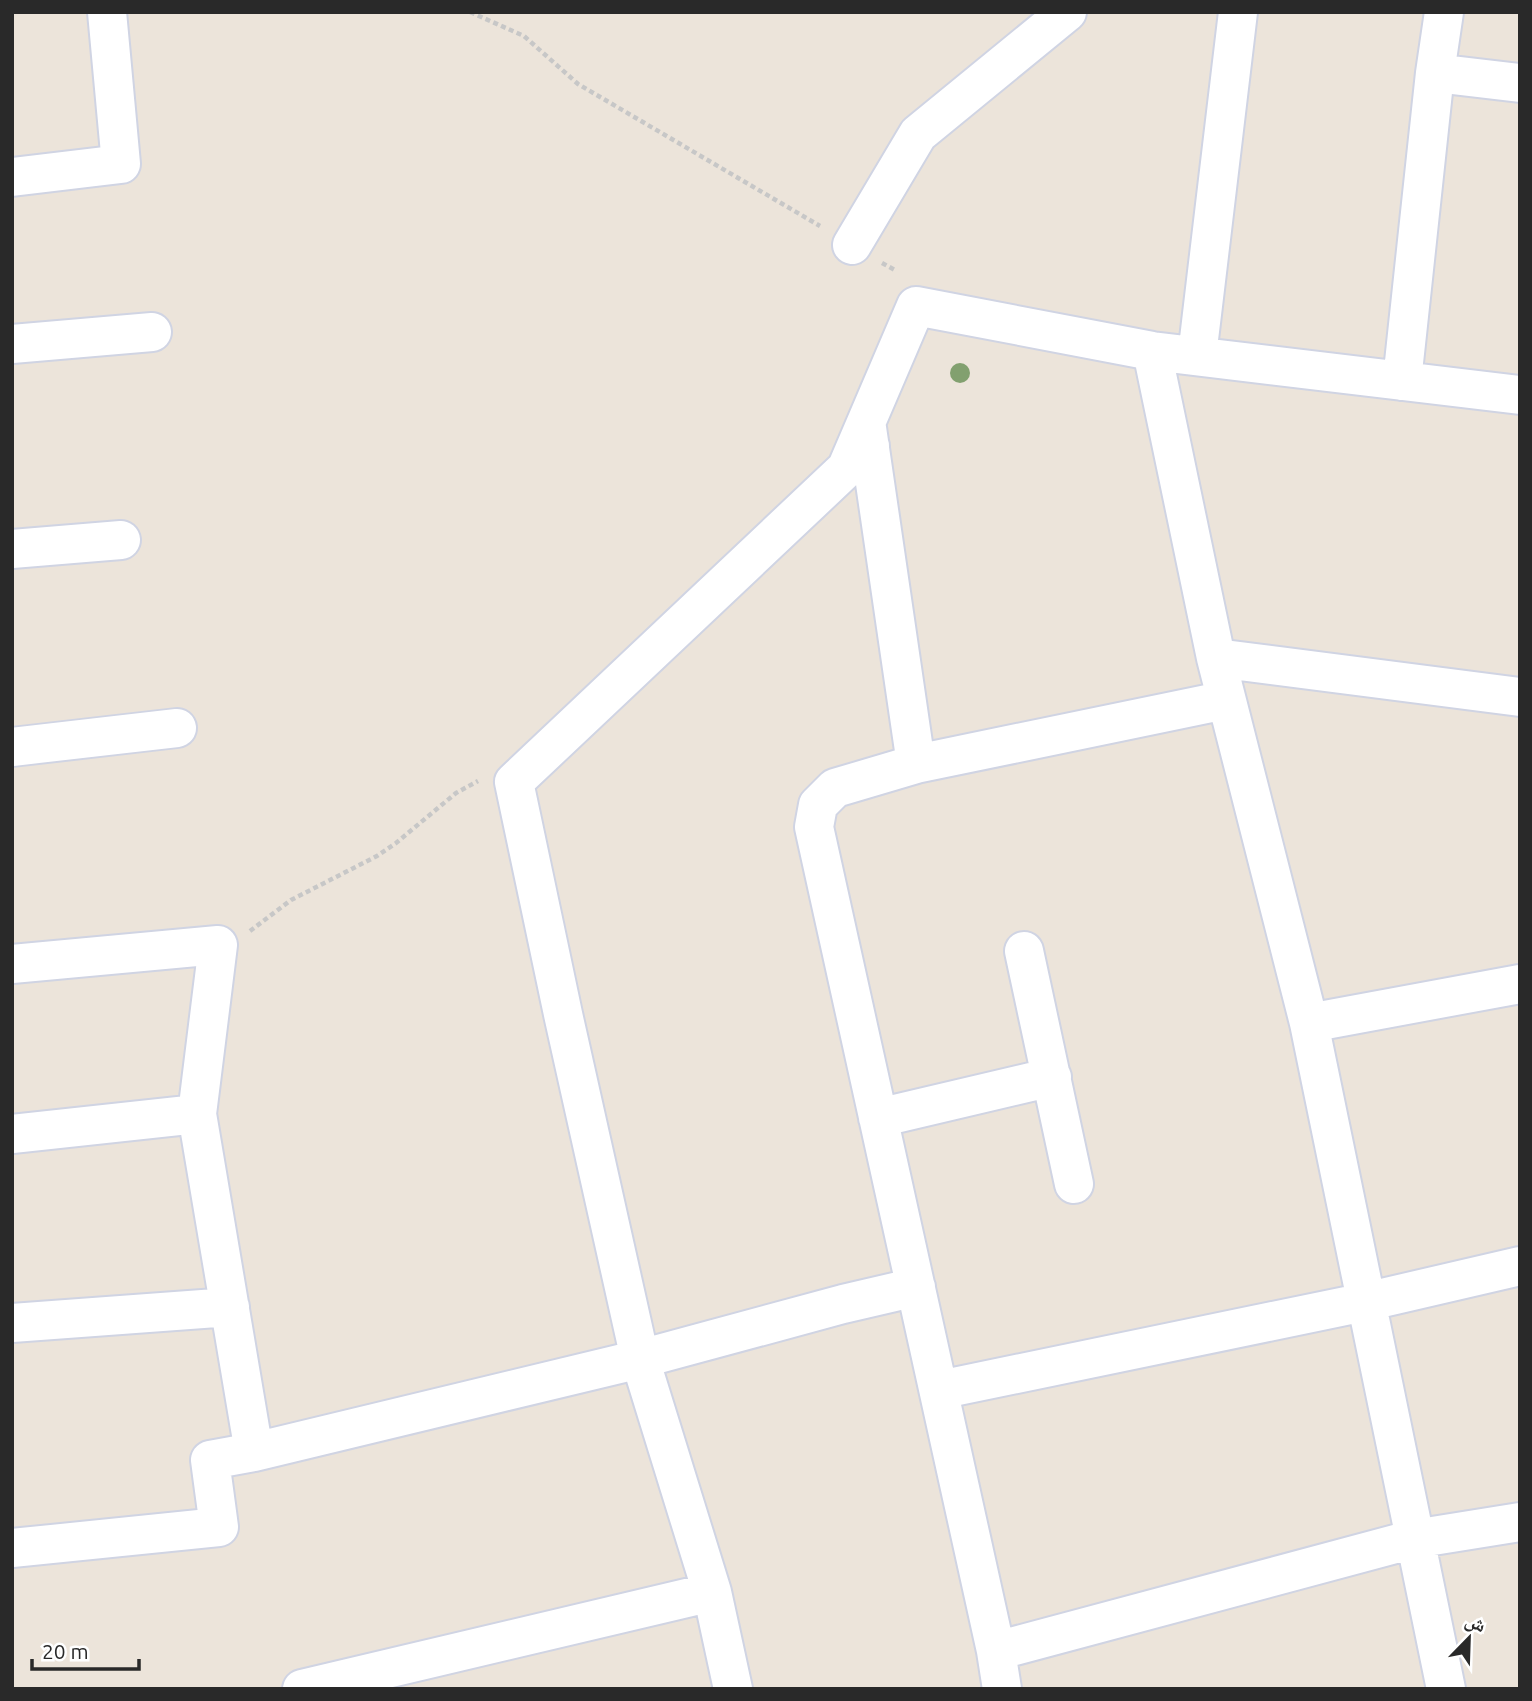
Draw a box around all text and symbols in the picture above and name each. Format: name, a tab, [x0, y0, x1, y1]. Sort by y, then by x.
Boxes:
north arrow	[1434, 1603, 1504, 1673]
text: ش	[1462, 1608, 1489, 1637]
scale bar	[32, 1628, 138, 1672]
text: 20 m	[42, 1639, 89, 1663]

